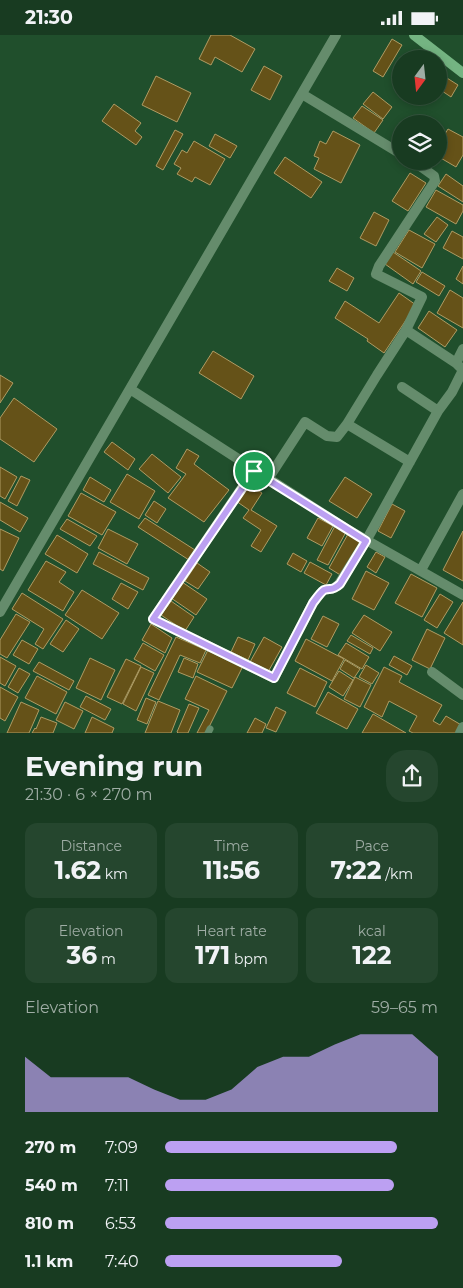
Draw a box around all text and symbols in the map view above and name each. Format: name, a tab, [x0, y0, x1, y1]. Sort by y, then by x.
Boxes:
text: 21:30	[25, 6, 73, 29]
north arrow	[392, 50, 448, 105]
map controls	[392, 50, 447, 170]
button: layers	[392, 115, 447, 170]
pin	[233, 450, 275, 492]
icon: arrive	[240, 457, 268, 485]
text: Evening run	[25, 749, 203, 783]
button: share	[386, 750, 438, 802]
text: 21:30 · 6 × 270 m	[25, 785, 153, 804]
text: Distance	[60, 837, 122, 855]
text: Time	[214, 837, 249, 855]
text: Pace	[355, 837, 389, 855]
text: 1.62	[54, 855, 101, 885]
text: 11:56	[203, 855, 260, 885]
text: 7:22	[331, 855, 382, 885]
text: km	[101, 865, 128, 883]
text: /km	[382, 865, 413, 883]
text: Elevation	[59, 922, 124, 940]
text: Heart rate	[196, 922, 267, 940]
text: kcal	[358, 922, 386, 940]
text: 36	[67, 940, 97, 970]
text: 171	[195, 940, 230, 970]
text: 122	[352, 940, 391, 970]
text: m	[97, 950, 116, 968]
text: bpm	[230, 950, 268, 968]
text: Elevation	[25, 998, 99, 1017]
text: 59–65 m	[371, 998, 438, 1017]
text: 270 m	[25, 1138, 76, 1157]
text: 7:09	[105, 1138, 138, 1157]
text: 540 m	[25, 1176, 78, 1195]
text: 7:11	[105, 1176, 129, 1195]
text: 810 m	[25, 1214, 74, 1233]
text: 6:53	[105, 1214, 136, 1233]
text: 1.1 km	[25, 1252, 73, 1271]
text: 7:40	[105, 1252, 139, 1271]

